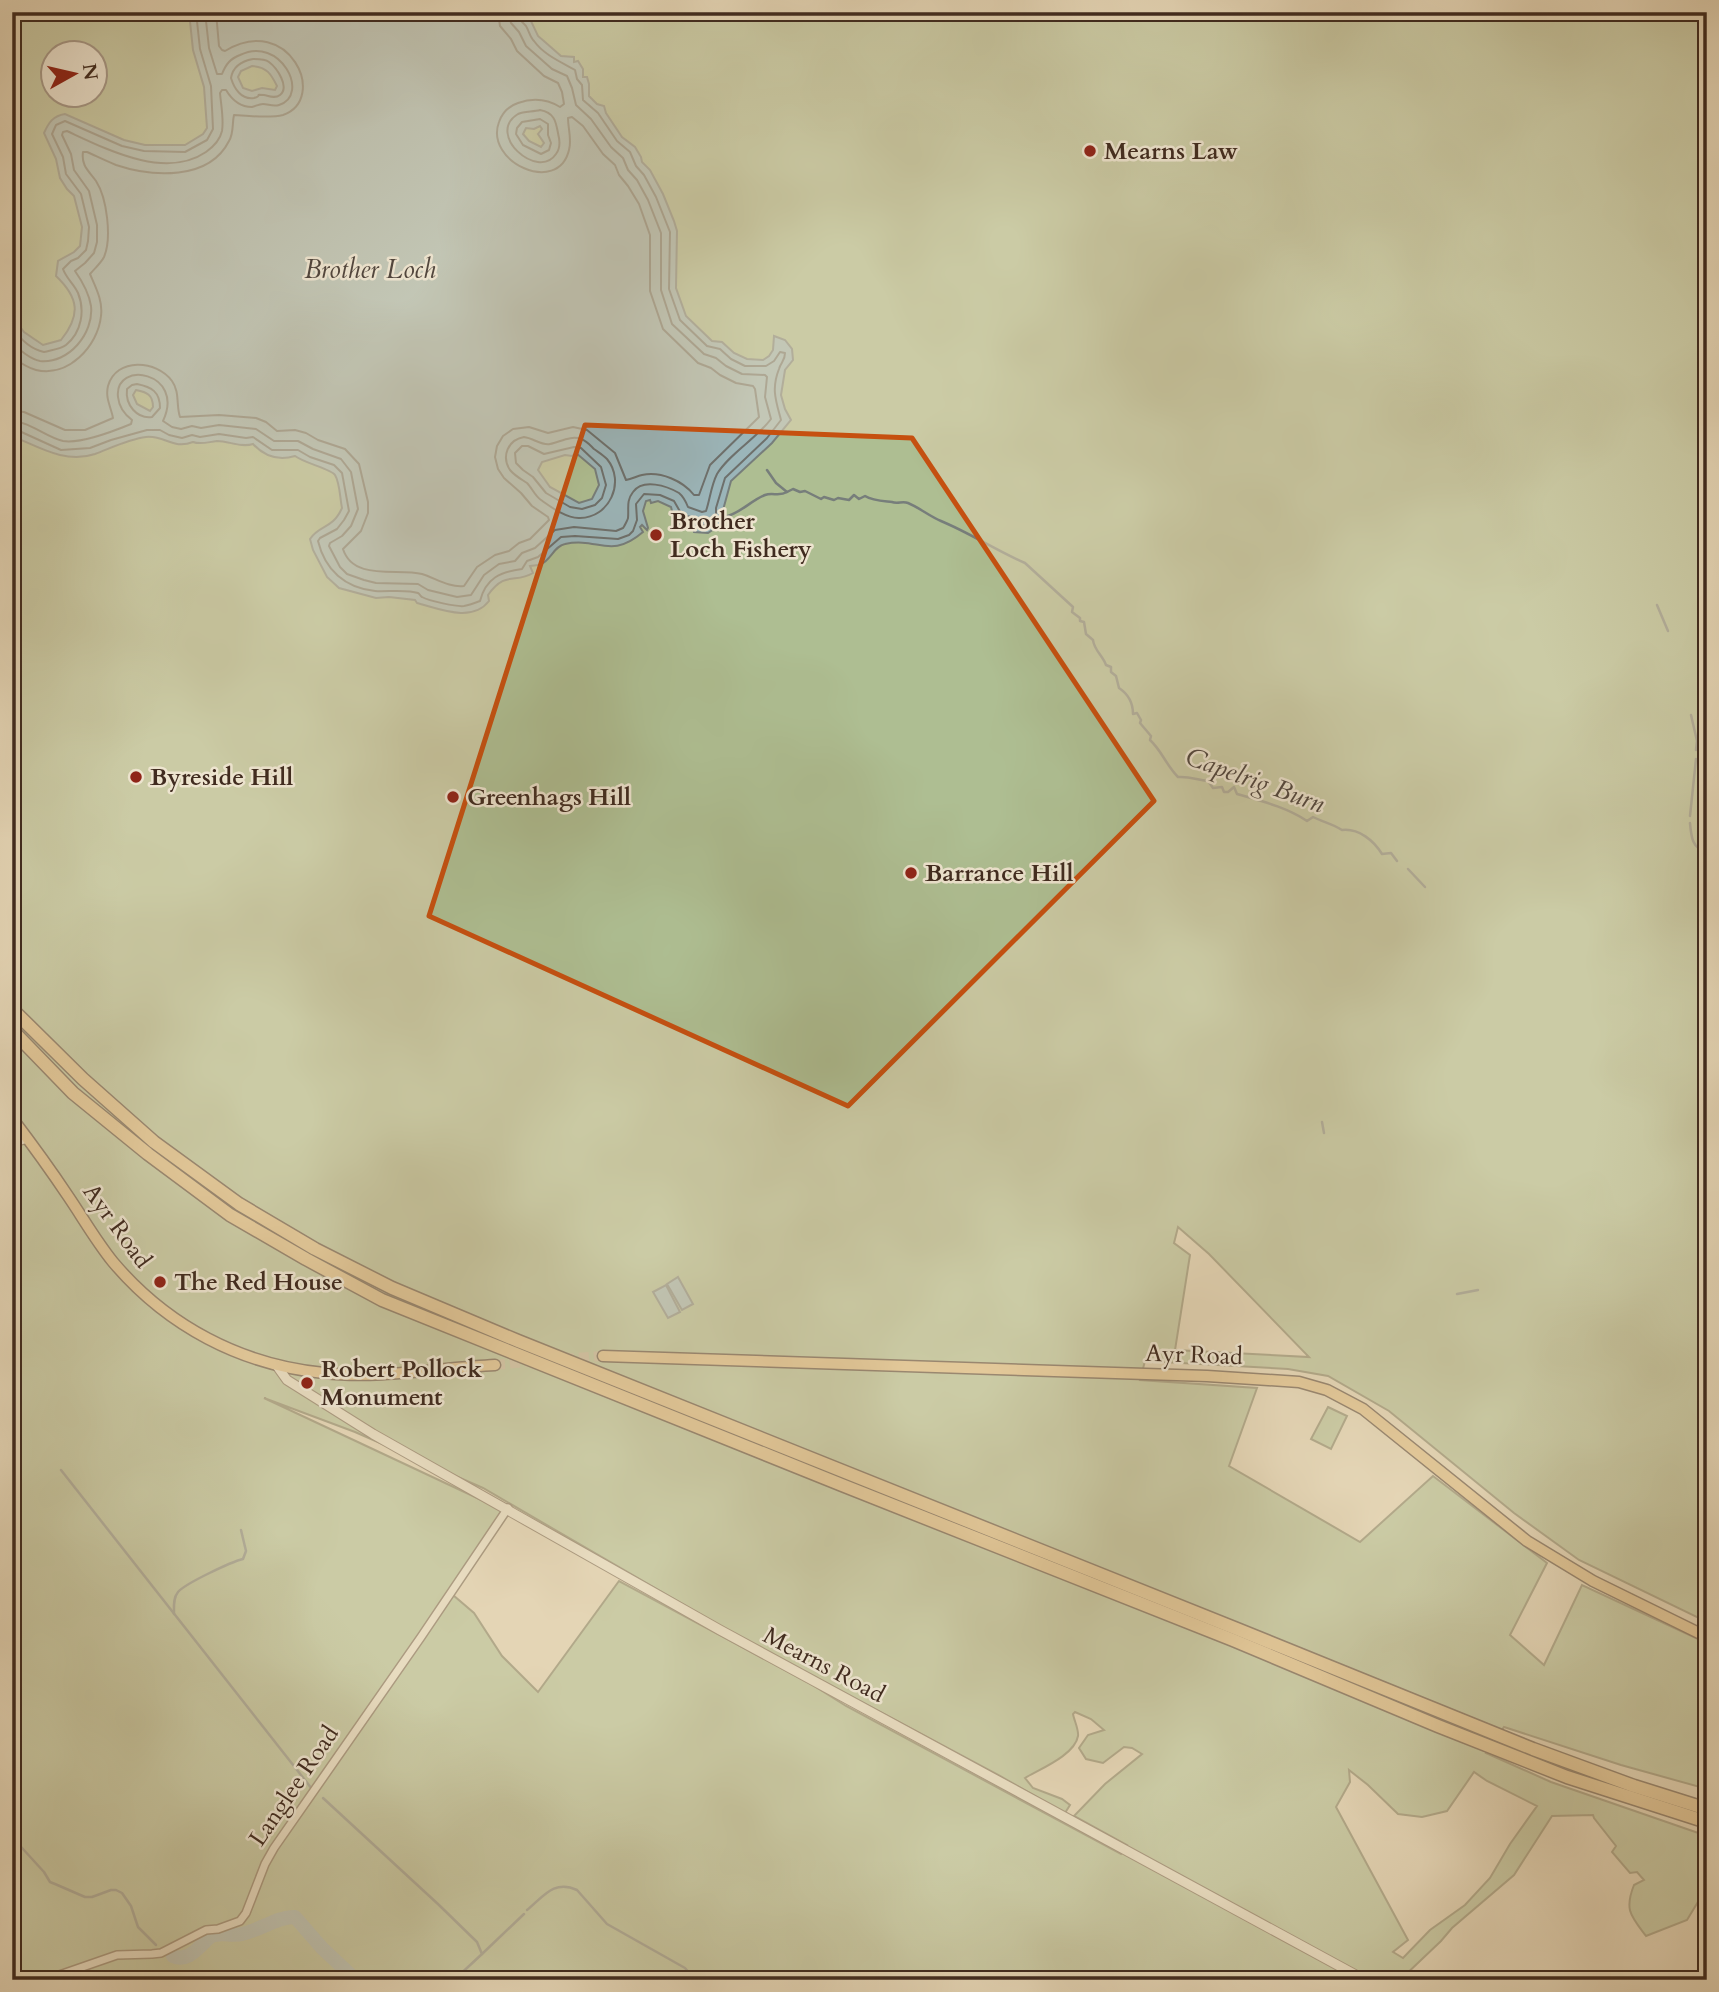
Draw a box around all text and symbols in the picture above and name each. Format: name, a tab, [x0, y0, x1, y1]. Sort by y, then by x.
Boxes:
north arrow	[38, 38, 108, 108]
text: N	[76, 62, 104, 82]
place label: Mearns Law	[1104, 135, 1238, 168]
marker: Mearns Law	[1082, 143, 1098, 159]
water label: Brother Loch	[304, 252, 436, 287]
place label: Brother Loch Fishery	[670, 505, 812, 566]
marker: Brother Loch Fishery	[648, 527, 664, 543]
water label: Capelrig Burn	[1181, 739, 1330, 821]
place label: Byreside Hill	[150, 761, 293, 794]
marker: Byreside Hill	[128, 769, 144, 785]
place label: Greenhags Hill	[467, 781, 631, 814]
marker: Greenhags Hill	[445, 789, 461, 805]
place label: Barrance Hill	[925, 857, 1074, 890]
marker: Barrance Hill	[903, 865, 919, 881]
street label: Ayr Road	[75, 1177, 159, 1275]
place label: The Red House	[174, 1266, 343, 1299]
marker: The Red House	[152, 1274, 168, 1290]
street label: Ayr Road	[1145, 1337, 1244, 1373]
place label: Robert Pollock Monument	[321, 1353, 482, 1414]
marker: Robert Pollock Monument	[299, 1375, 315, 1391]
street label: Mearns Road	[757, 1619, 891, 1711]
street label: Langlee Road	[241, 1719, 347, 1853]

